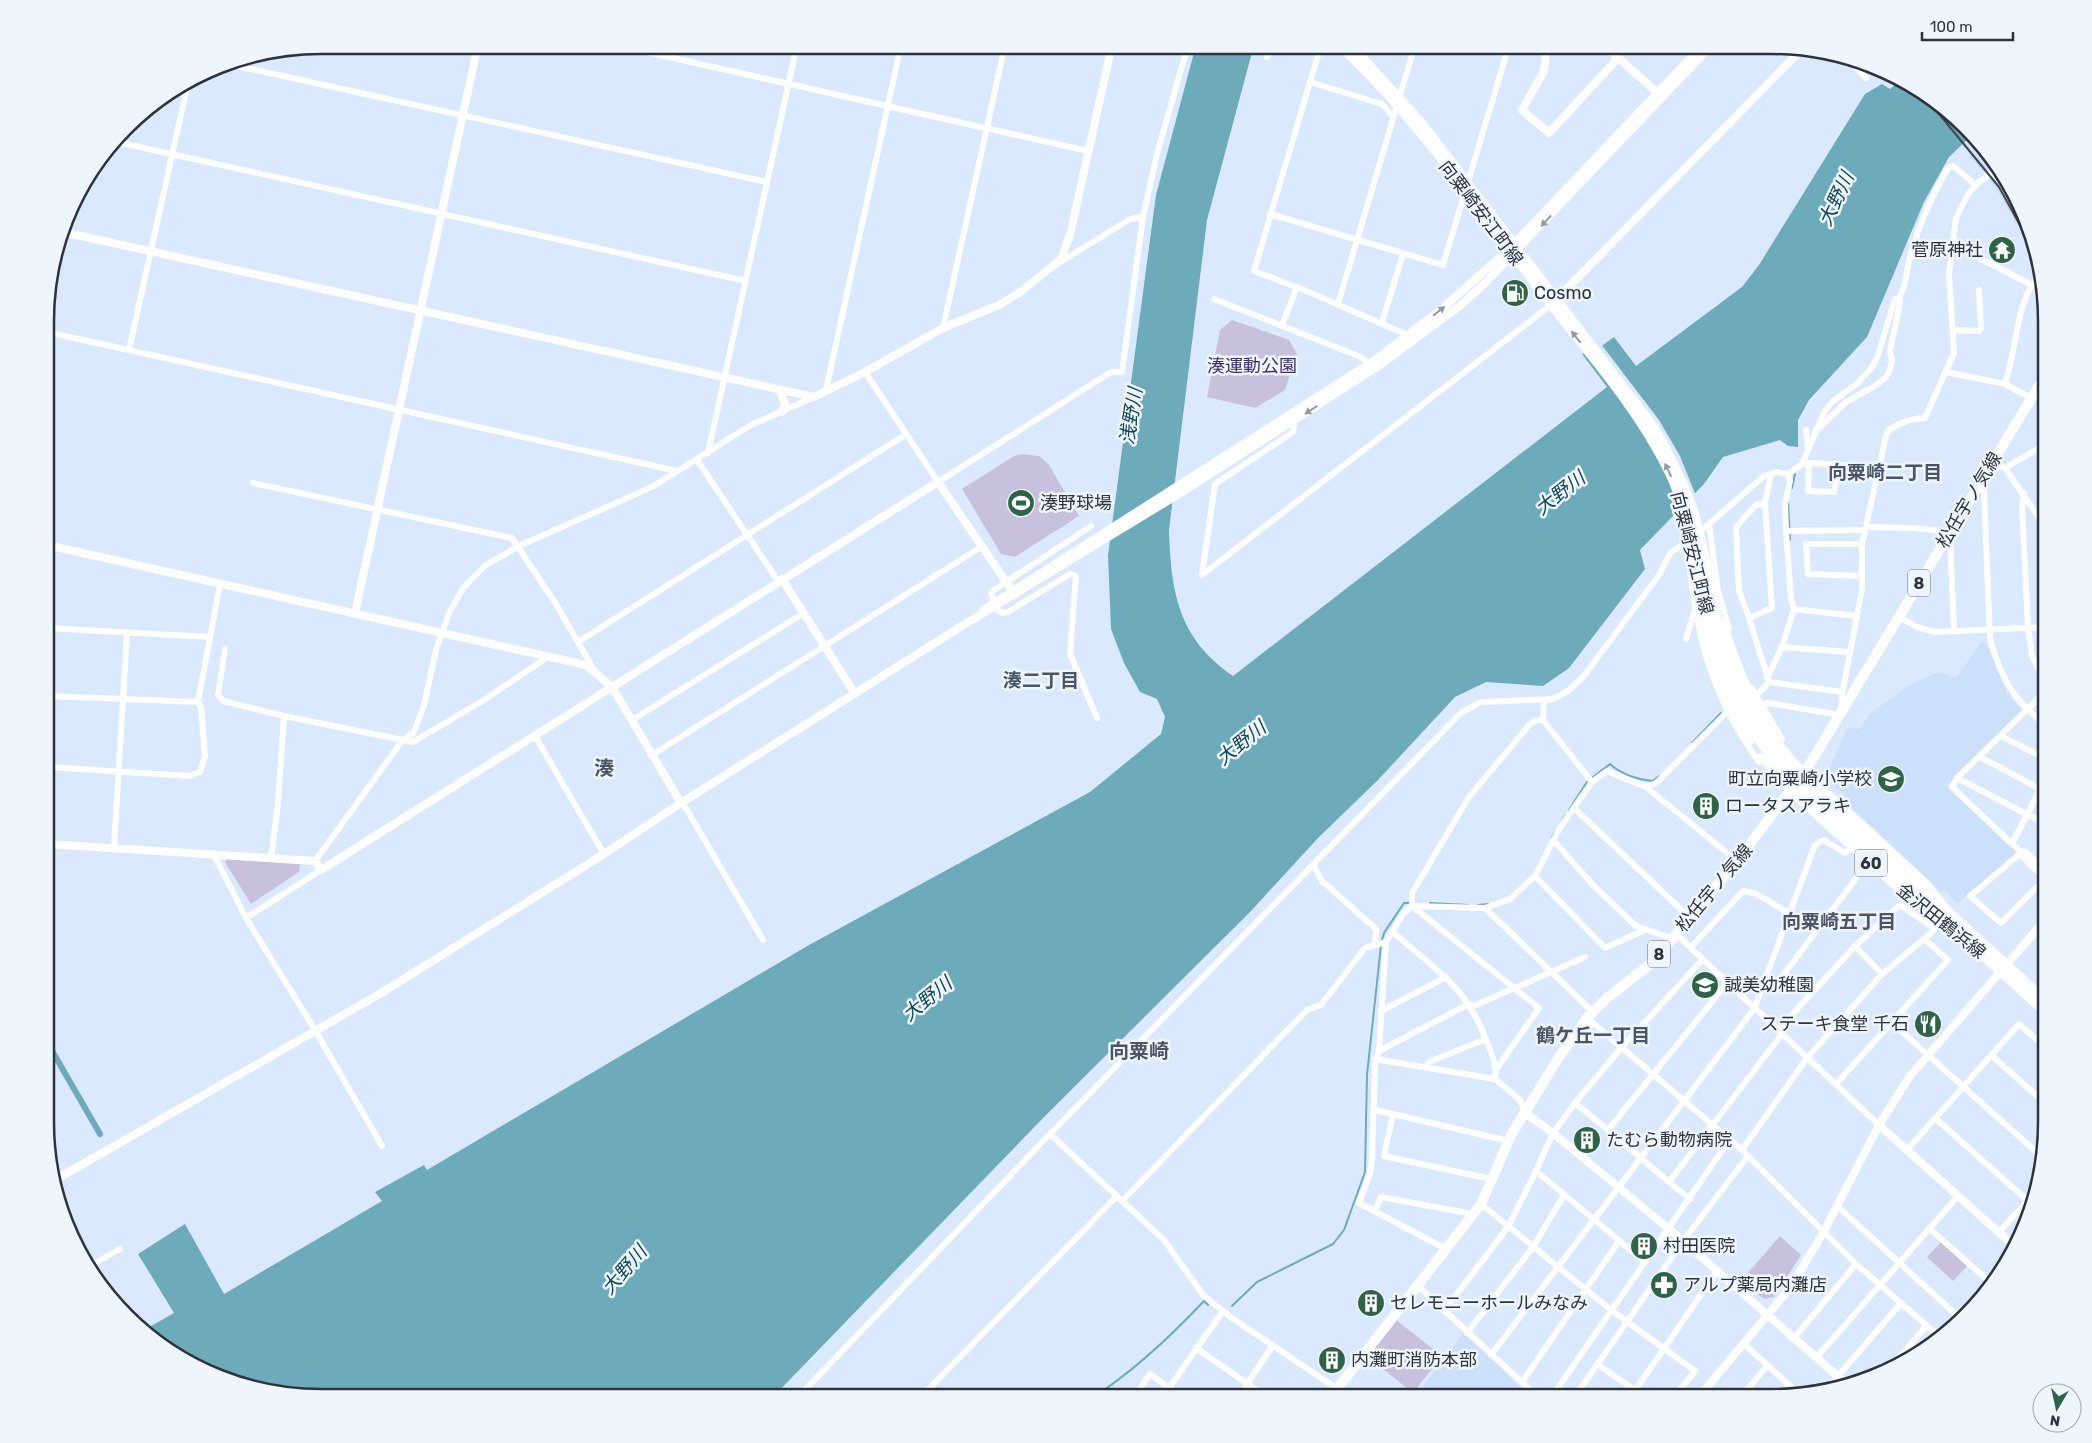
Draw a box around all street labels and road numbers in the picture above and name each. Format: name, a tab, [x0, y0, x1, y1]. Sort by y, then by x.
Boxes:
street label: 向粟崎安江町線	[1434, 156, 1528, 270]
street label: 松任宇ノ気線	[1932, 448, 2006, 552]
street label: 向粟崎安江町線	[1666, 489, 1718, 617]
road number: 8	[1908, 570, 1930, 596]
street label: 松任宇ノ気線	[1671, 840, 1757, 936]
road number: 60	[1855, 850, 1887, 876]
street label: 金沢田鶴浜線	[1892, 878, 1990, 964]
road number: 8	[1648, 941, 1670, 968]

